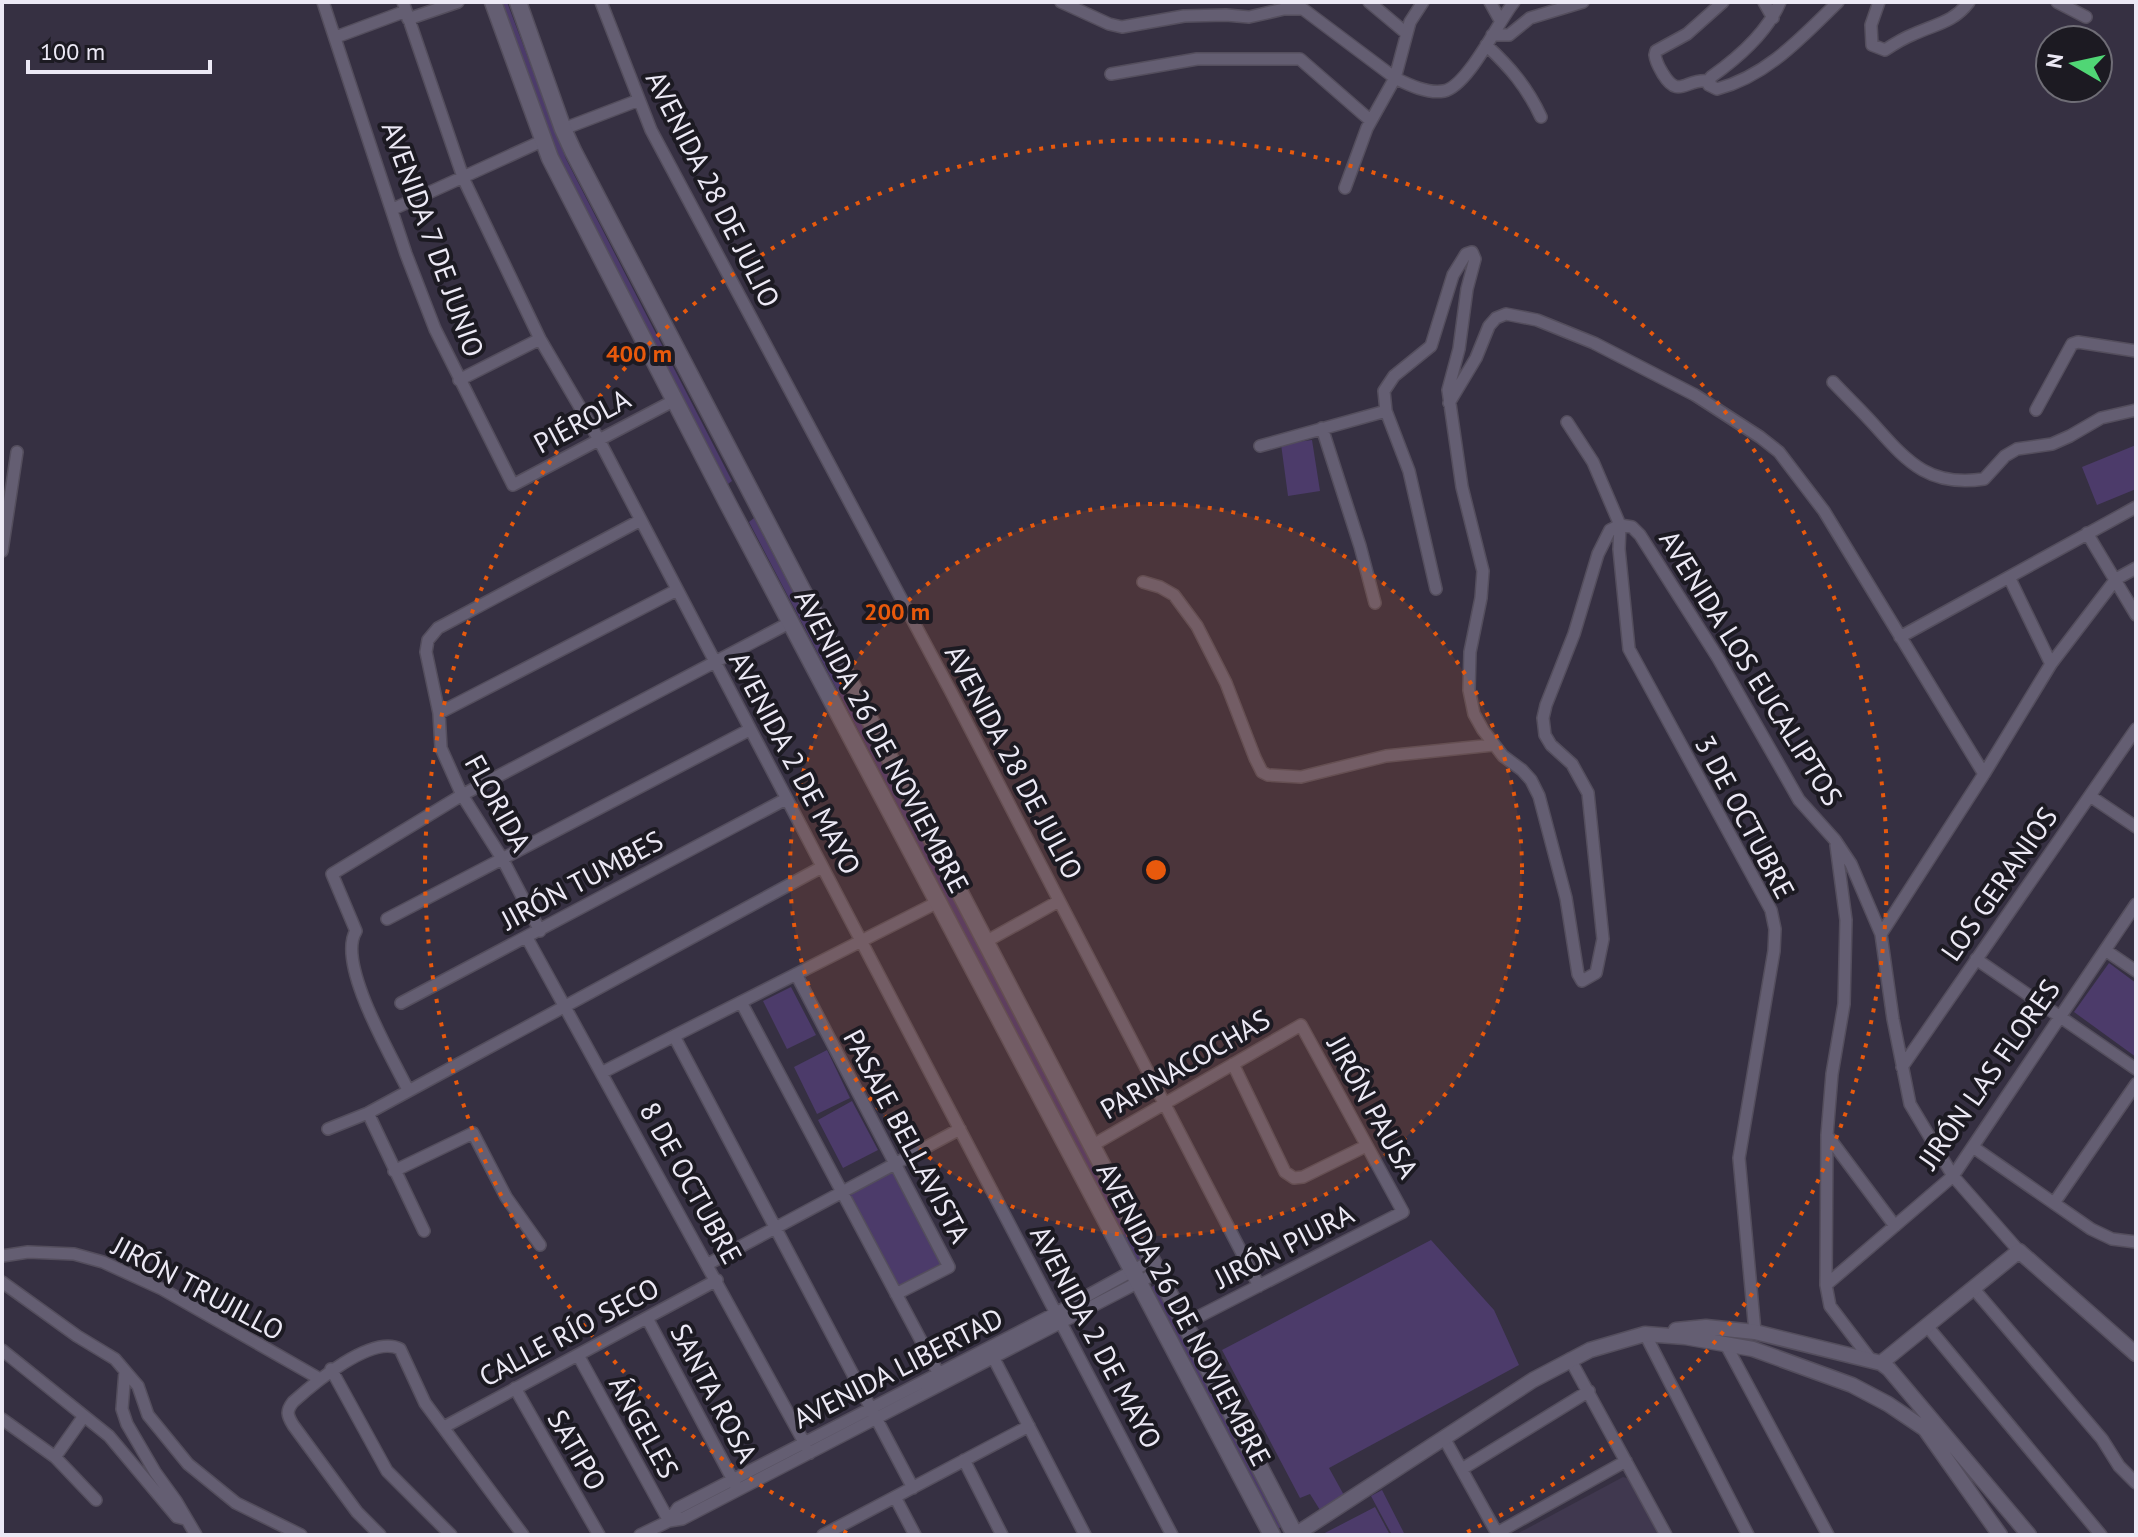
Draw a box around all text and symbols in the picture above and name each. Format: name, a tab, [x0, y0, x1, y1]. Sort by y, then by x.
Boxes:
scale bar	[28, 24, 210, 74]
north arrow	[2034, 24, 2114, 104]
text: 100 m	[40, 36, 105, 67]
text: N	[2039, 52, 2069, 70]
street label: AVENIDA 28 DE JULIO	[638, 64, 789, 313]
street label: AVENIDA 7 DE JUNIO	[374, 116, 493, 362]
text: 400 m	[606, 338, 672, 369]
street label: PIÉROLA	[527, 379, 637, 461]
street label: AVENIDA LOS EUCALIPTOS	[1651, 523, 1851, 813]
street label: AVENIDA 26 DE NOVIEMBRE	[787, 583, 978, 899]
text: 200 m	[864, 596, 930, 627]
street label: AVENIDA 28 DE JULIO	[937, 638, 1092, 885]
street label: AVENIDA 2 DE MAYO	[721, 645, 870, 881]
street label: 3 DE OCTUBRE	[1687, 729, 1804, 905]
street label: FLORIDA	[457, 748, 540, 858]
street label: LOS GERANIOS	[1932, 800, 2065, 968]
street label: JIRÓN TUMBES	[493, 821, 669, 938]
centre of rings	[1142, 856, 1170, 884]
street label: JIRÓN LAS FLORES	[1909, 972, 2068, 1177]
street label: PARINACOCHAS	[1093, 1000, 1276, 1127]
street label: PASAJE BELLAVISTA	[836, 1023, 980, 1249]
street label: JIRÓN PAUSA	[1319, 1028, 1428, 1185]
street label: 8 DE OCTUBRE	[632, 1095, 751, 1270]
street label: AVENIDA 26 DE NOVIEMBRE	[1089, 1156, 1280, 1472]
street label: JIRÓN PIURA	[1207, 1194, 1360, 1297]
street label: AVENIDA 2 DE MAYO	[1022, 1219, 1171, 1455]
street label: JIRÓN TRUJILLO	[105, 1226, 291, 1348]
street label: CALLE RÍO SECO	[472, 1269, 665, 1395]
street label: AVENIDA LIBERTAD	[787, 1299, 1009, 1436]
street label: SANTA ROSA	[662, 1317, 767, 1469]
street label: ÁNGELES	[601, 1369, 688, 1485]
street label: SATIPO	[540, 1403, 615, 1497]

